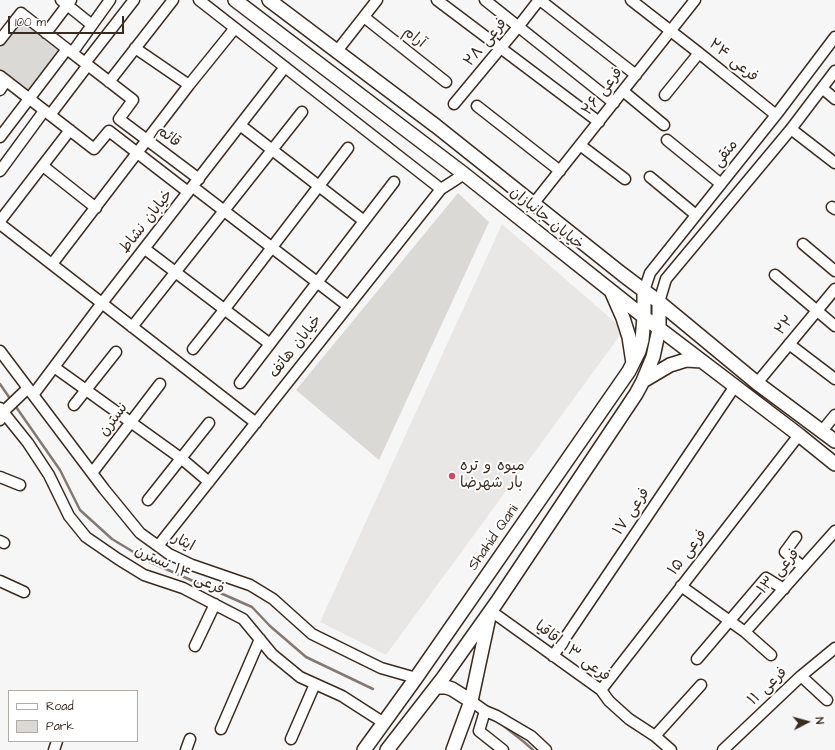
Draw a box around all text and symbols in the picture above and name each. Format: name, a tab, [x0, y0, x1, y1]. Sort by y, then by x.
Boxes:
scale bar	[10, 8, 126, 34]
text: 100 m	[15, 14, 46, 31]
street label: فرعی ۲۸	[461, 15, 511, 71]
street label: آرام	[399, 24, 429, 52]
street label: فرعی ۲۴	[705, 36, 761, 86]
street label: فرعی ۲۶	[579, 64, 627, 120]
street label: قائم	[152, 122, 184, 152]
street label: متقی	[710, 137, 742, 171]
street label: خیابان جانبازان	[505, 184, 587, 254]
street label: خیابان نشاط	[117, 187, 177, 257]
street label: خیابان هاتف	[266, 312, 326, 382]
street label: ۲۲	[772, 312, 798, 340]
street label: نسترن	[96, 400, 132, 440]
place label: میوه و تره بار شهرضا	[460, 458, 525, 493]
marker: میوه و تره بار شهرضا	[447, 471, 457, 481]
street label: فرعی ۱۷	[610, 485, 654, 539]
street label: Shahid Qani	[465, 502, 523, 574]
street label: فرعی ۱۵	[665, 527, 711, 579]
street label: ایثار	[169, 530, 197, 556]
street label: فرعی ۱۴ نسترن	[131, 542, 227, 600]
street label: فرعی ۱۳	[754, 546, 804, 598]
street label: فرعی ۱۳ اقاقیا	[531, 618, 613, 686]
street label: فرعی ۱۱	[744, 664, 792, 710]
legend	[8, 690, 138, 742]
text: Road	[46, 698, 74, 715]
north arrow	[787, 702, 827, 742]
text: N	[812, 716, 827, 725]
text: Park	[46, 718, 74, 735]

